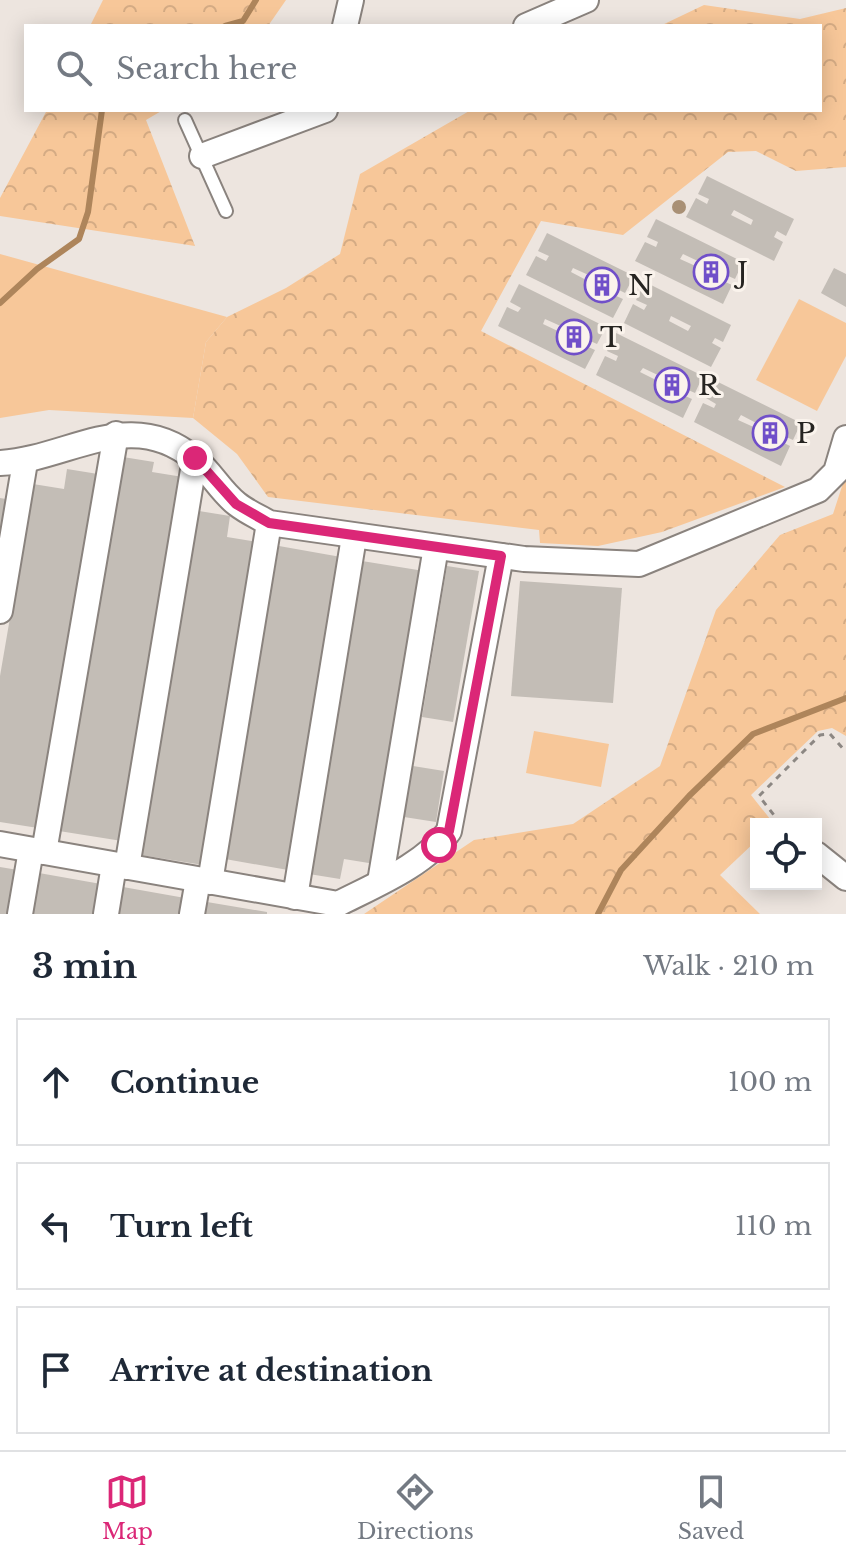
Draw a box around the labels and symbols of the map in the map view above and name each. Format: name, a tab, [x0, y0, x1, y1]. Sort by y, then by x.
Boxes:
building icon: J	[692, 253, 730, 291]
place label: J	[733, 255, 748, 290]
building icon: N	[583, 266, 621, 304]
place label: N	[628, 268, 653, 303]
building icon: T	[555, 318, 593, 356]
place label: T	[600, 320, 623, 355]
building icon: R	[653, 366, 691, 404]
place label: R	[698, 368, 721, 403]
building icon: P	[751, 414, 789, 452]
place label: P	[796, 416, 815, 451]
route end	[177, 440, 213, 476]
route start	[421, 827, 457, 863]

